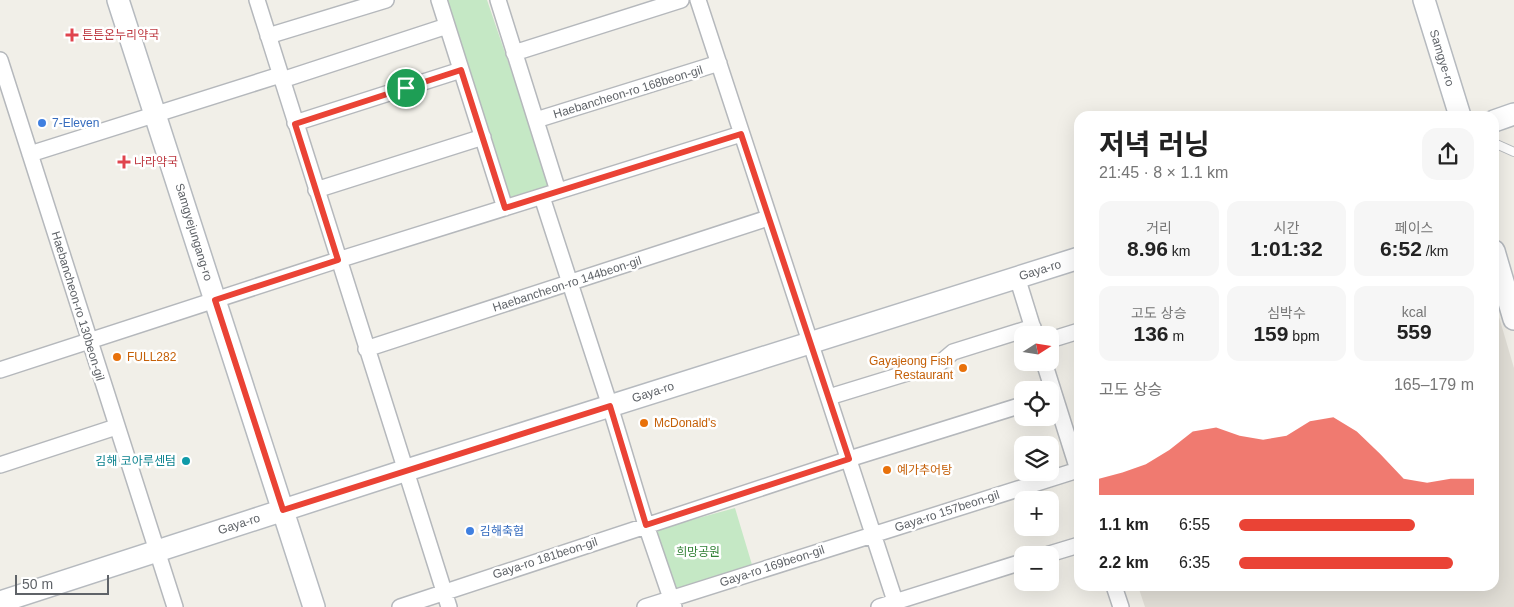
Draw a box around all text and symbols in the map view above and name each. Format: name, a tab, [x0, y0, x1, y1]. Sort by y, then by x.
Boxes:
place label: 튼튼온누리약국	[82, 28, 159, 42]
street label: Samgye-ro	[1427, 28, 1457, 88]
marker: 튼튼온누리약국	[66, 29, 78, 41]
street label: Haebancheon-ro 168beon-gil	[552, 63, 704, 121]
pin	[385, 67, 427, 109]
icon: arrive	[392, 74, 420, 102]
place label: 7-Eleven	[52, 116, 99, 130]
marker: 7-Eleven	[36, 117, 48, 129]
button: share	[1422, 128, 1474, 180]
text: 저녁 러닝	[1099, 129, 1210, 160]
place label: 나라약국	[134, 155, 178, 169]
marker: 나라약국	[118, 156, 130, 168]
text: 21:45 · 8 × 1.1 km	[1099, 164, 1228, 181]
street label: Samgyejungang-ro	[172, 181, 216, 283]
text: 거리	[1146, 220, 1172, 236]
text: 시간	[1274, 220, 1299, 236]
text: 페이스	[1395, 220, 1433, 236]
street label: Haebancheon-ro 130beon-gil	[49, 230, 107, 382]
text: 8.96	[1127, 237, 1168, 260]
text: 1:01:32	[1250, 237, 1323, 260]
text: 6:52	[1380, 237, 1422, 260]
text: km	[1168, 243, 1191, 259]
text: /km	[1422, 243, 1448, 259]
street label: Haebancheon-ro 144beon-gil	[491, 253, 643, 315]
street label: Gaya-ro	[1017, 257, 1063, 283]
text: kcal	[1402, 304, 1427, 320]
text: 고도 상승	[1131, 305, 1187, 321]
text: 심박수	[1267, 305, 1306, 321]
text: 559	[1397, 320, 1432, 343]
text: 136	[1134, 322, 1169, 345]
text: 159	[1253, 322, 1288, 345]
north arrow	[1014, 326, 1059, 371]
map controls	[1014, 326, 1059, 591]
text: m	[1169, 328, 1184, 344]
text: bpm	[1288, 328, 1320, 344]
place label: FULL282	[127, 350, 177, 364]
marker: FULL282	[111, 351, 123, 363]
place label: Gayajeong Fish Restaurant	[869, 354, 954, 382]
marker: Gayajeong Fish Restaurant	[957, 362, 969, 374]
text: 165–179 m	[1394, 376, 1474, 393]
street label: Gaya-ro	[630, 379, 676, 405]
button: locate	[1014, 381, 1059, 426]
text: 고도 상승	[1099, 381, 1162, 398]
place label: McDonald's	[654, 416, 716, 430]
marker: McDonald's	[638, 417, 650, 429]
button: layers	[1014, 436, 1059, 481]
place label: 김해 코아루센텀	[95, 454, 176, 468]
marker: 김해 코아루센텀	[180, 455, 192, 467]
place label: 예가추어탕	[897, 463, 952, 477]
marker: 예가추어탕	[881, 464, 893, 476]
street label: Gaya-ro 157beon-gil	[893, 487, 1001, 535]
button: +	[1014, 491, 1059, 536]
street label: Gaya-ro	[216, 511, 262, 537]
text: 1.1 km	[1099, 516, 1149, 533]
text: 6:55	[1179, 516, 1210, 533]
place label: 김해축협	[480, 524, 524, 538]
marker: 김해축협	[464, 525, 476, 537]
street label: Gaya-ro 181beon-gil	[491, 534, 599, 582]
street label: Gaya-ro 169beon-gil	[718, 542, 826, 590]
park label: 희망공원	[676, 545, 720, 559]
button: −	[1014, 546, 1059, 591]
text: 2.2 km	[1099, 554, 1149, 571]
text: 6:35	[1179, 554, 1210, 571]
scale bar	[15, 572, 109, 595]
text: 50 m	[22, 576, 53, 592]

